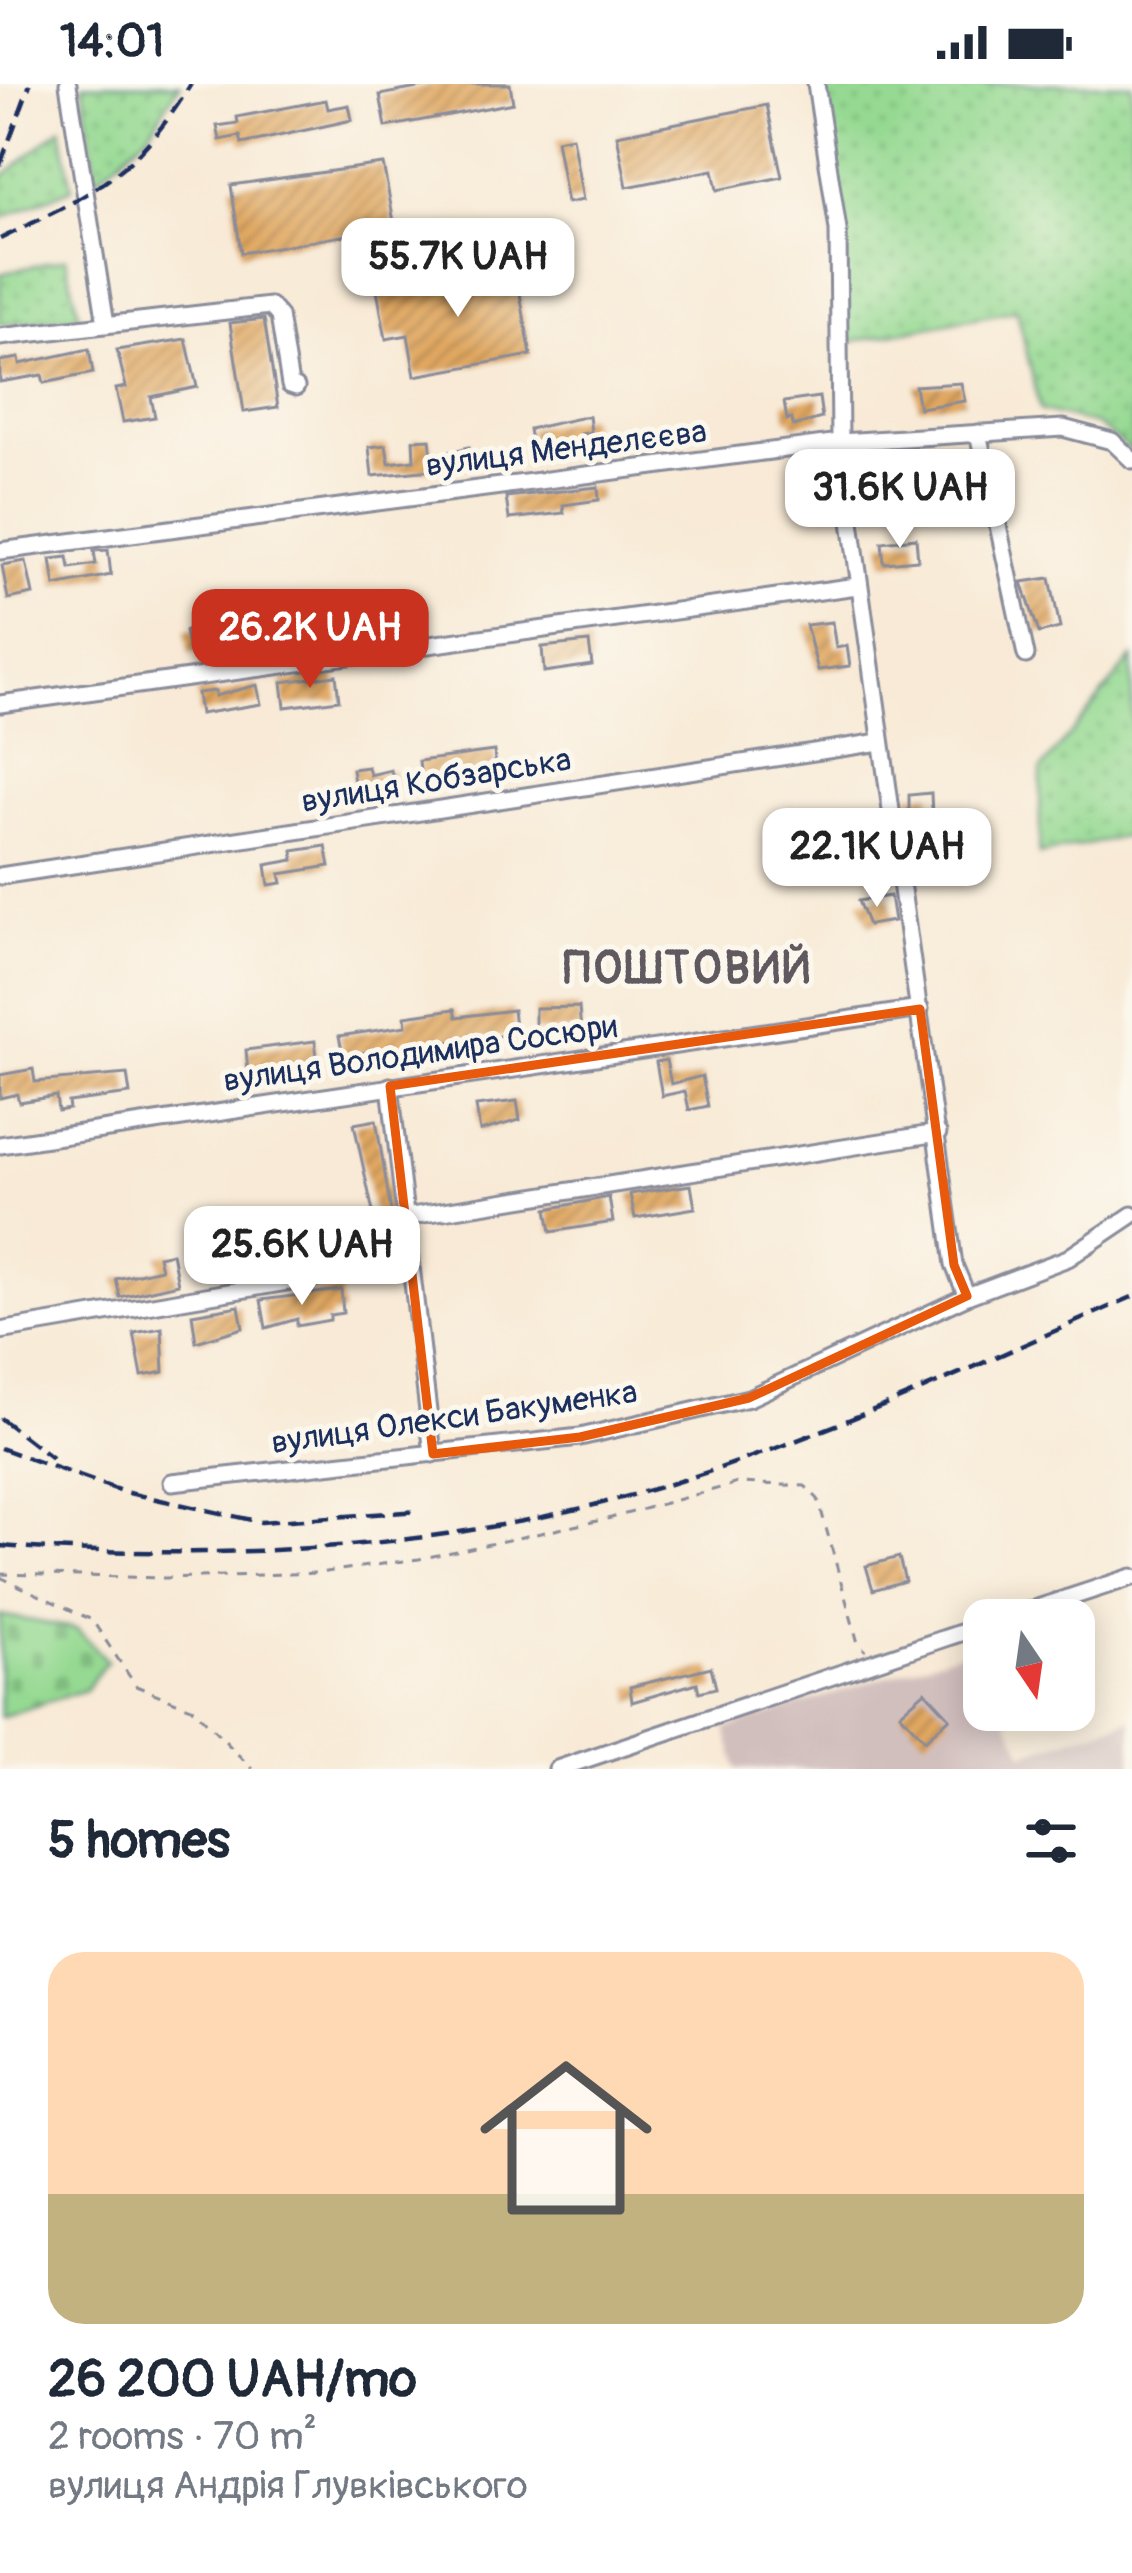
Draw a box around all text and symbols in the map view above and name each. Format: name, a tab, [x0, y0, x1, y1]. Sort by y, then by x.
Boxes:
text: 14:01	[60, 14, 164, 70]
pin: 55.7K UAH	[321, 218, 595, 320]
text: 55.7K UAH	[368, 232, 548, 281]
street label: вулиця Менделєєва	[423, 411, 709, 486]
pin: 31.6K UAH	[763, 449, 1037, 551]
text: 31.6K UAH	[812, 463, 988, 512]
pin: 26.2K UAH	[173, 589, 447, 691]
text: 26.2K UAH	[219, 603, 401, 652]
street label: вулиця Кобзарська	[298, 739, 574, 822]
pin: 22.1K UAH	[740, 808, 1014, 910]
text: 22.1K UAH	[789, 822, 965, 871]
district label: ПОШТОВИЙ	[563, 941, 813, 997]
street label: вулиця Володимира Сосюри	[221, 1006, 620, 1101]
pin: 25.6K UAH	[165, 1206, 439, 1308]
text: 25.6K UAH	[211, 1220, 393, 1269]
street label: вулиця Олекси Бакуменка	[269, 1372, 640, 1463]
north arrow	[963, 1599, 1095, 1731]
map controls	[963, 1599, 1095, 1731]
icon: filters	[1018, 1808, 1084, 1874]
text: 5 homes	[48, 1809, 230, 1873]
icon: home	[458, 2030, 674, 2246]
text: 26 200 UAH/mo	[48, 2348, 417, 2412]
text: 2 rooms · 70 m²	[48, 2412, 317, 2461]
text: вулиця Андрія Глувківського	[48, 2461, 528, 2510]

